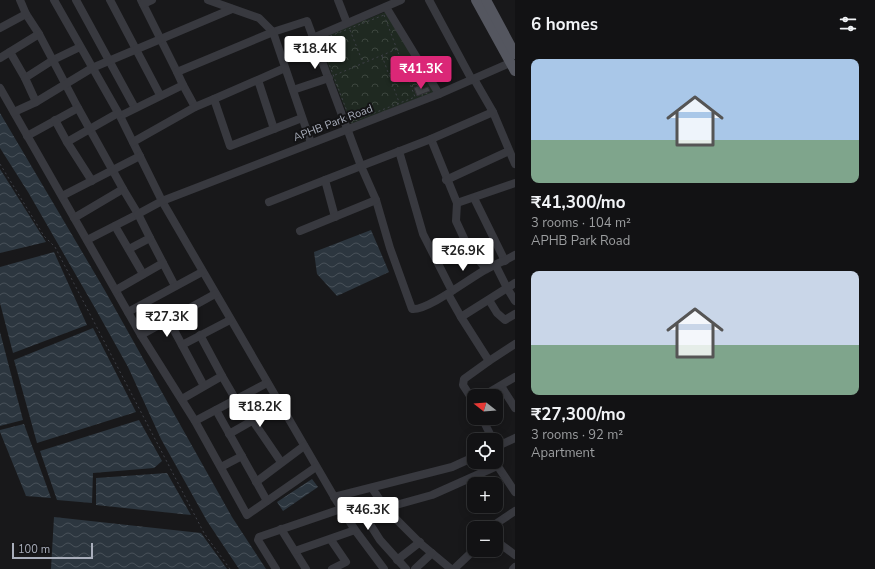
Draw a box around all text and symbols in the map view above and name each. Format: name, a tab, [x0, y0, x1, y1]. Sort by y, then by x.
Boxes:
text: 6 homes	[531, 13, 598, 36]
icon: filters	[837, 13, 859, 35]
pin: ₹18.4K	[282, 36, 348, 70]
text: ₹18.4K	[293, 40, 337, 58]
pin: ₹41.3K	[388, 56, 454, 90]
text: ₹41.3K	[399, 60, 443, 78]
icon: home	[659, 85, 731, 157]
street label: APHB Park Road	[291, 101, 375, 145]
text: ₹41,300/mo	[531, 191, 625, 214]
text: 3 rooms · 104 m²	[531, 214, 631, 232]
text: APHB Park Road	[531, 232, 630, 250]
pin: ₹26.9K	[430, 238, 496, 272]
text: ₹26.9K	[441, 242, 485, 260]
icon: home	[659, 297, 731, 369]
pin: ₹27.3K	[134, 304, 200, 338]
text: ₹27.3K	[145, 308, 189, 326]
north arrow	[467, 389, 503, 425]
map controls	[467, 389, 503, 557]
pin: ₹18.2K	[227, 394, 293, 428]
text: ₹18.2K	[238, 398, 282, 416]
text: ₹27,300/mo	[531, 403, 625, 426]
text: 3 rooms · 92 m²	[531, 426, 623, 444]
button: locate	[467, 433, 503, 469]
text: Apartment	[531, 444, 594, 462]
button: +	[467, 477, 503, 513]
pin: ₹46.3K	[335, 497, 401, 531]
text: ₹46.3K	[346, 501, 390, 519]
button: −	[467, 521, 503, 557]
scale bar	[12, 541, 93, 560]
text: 100 m	[18, 542, 50, 557]

